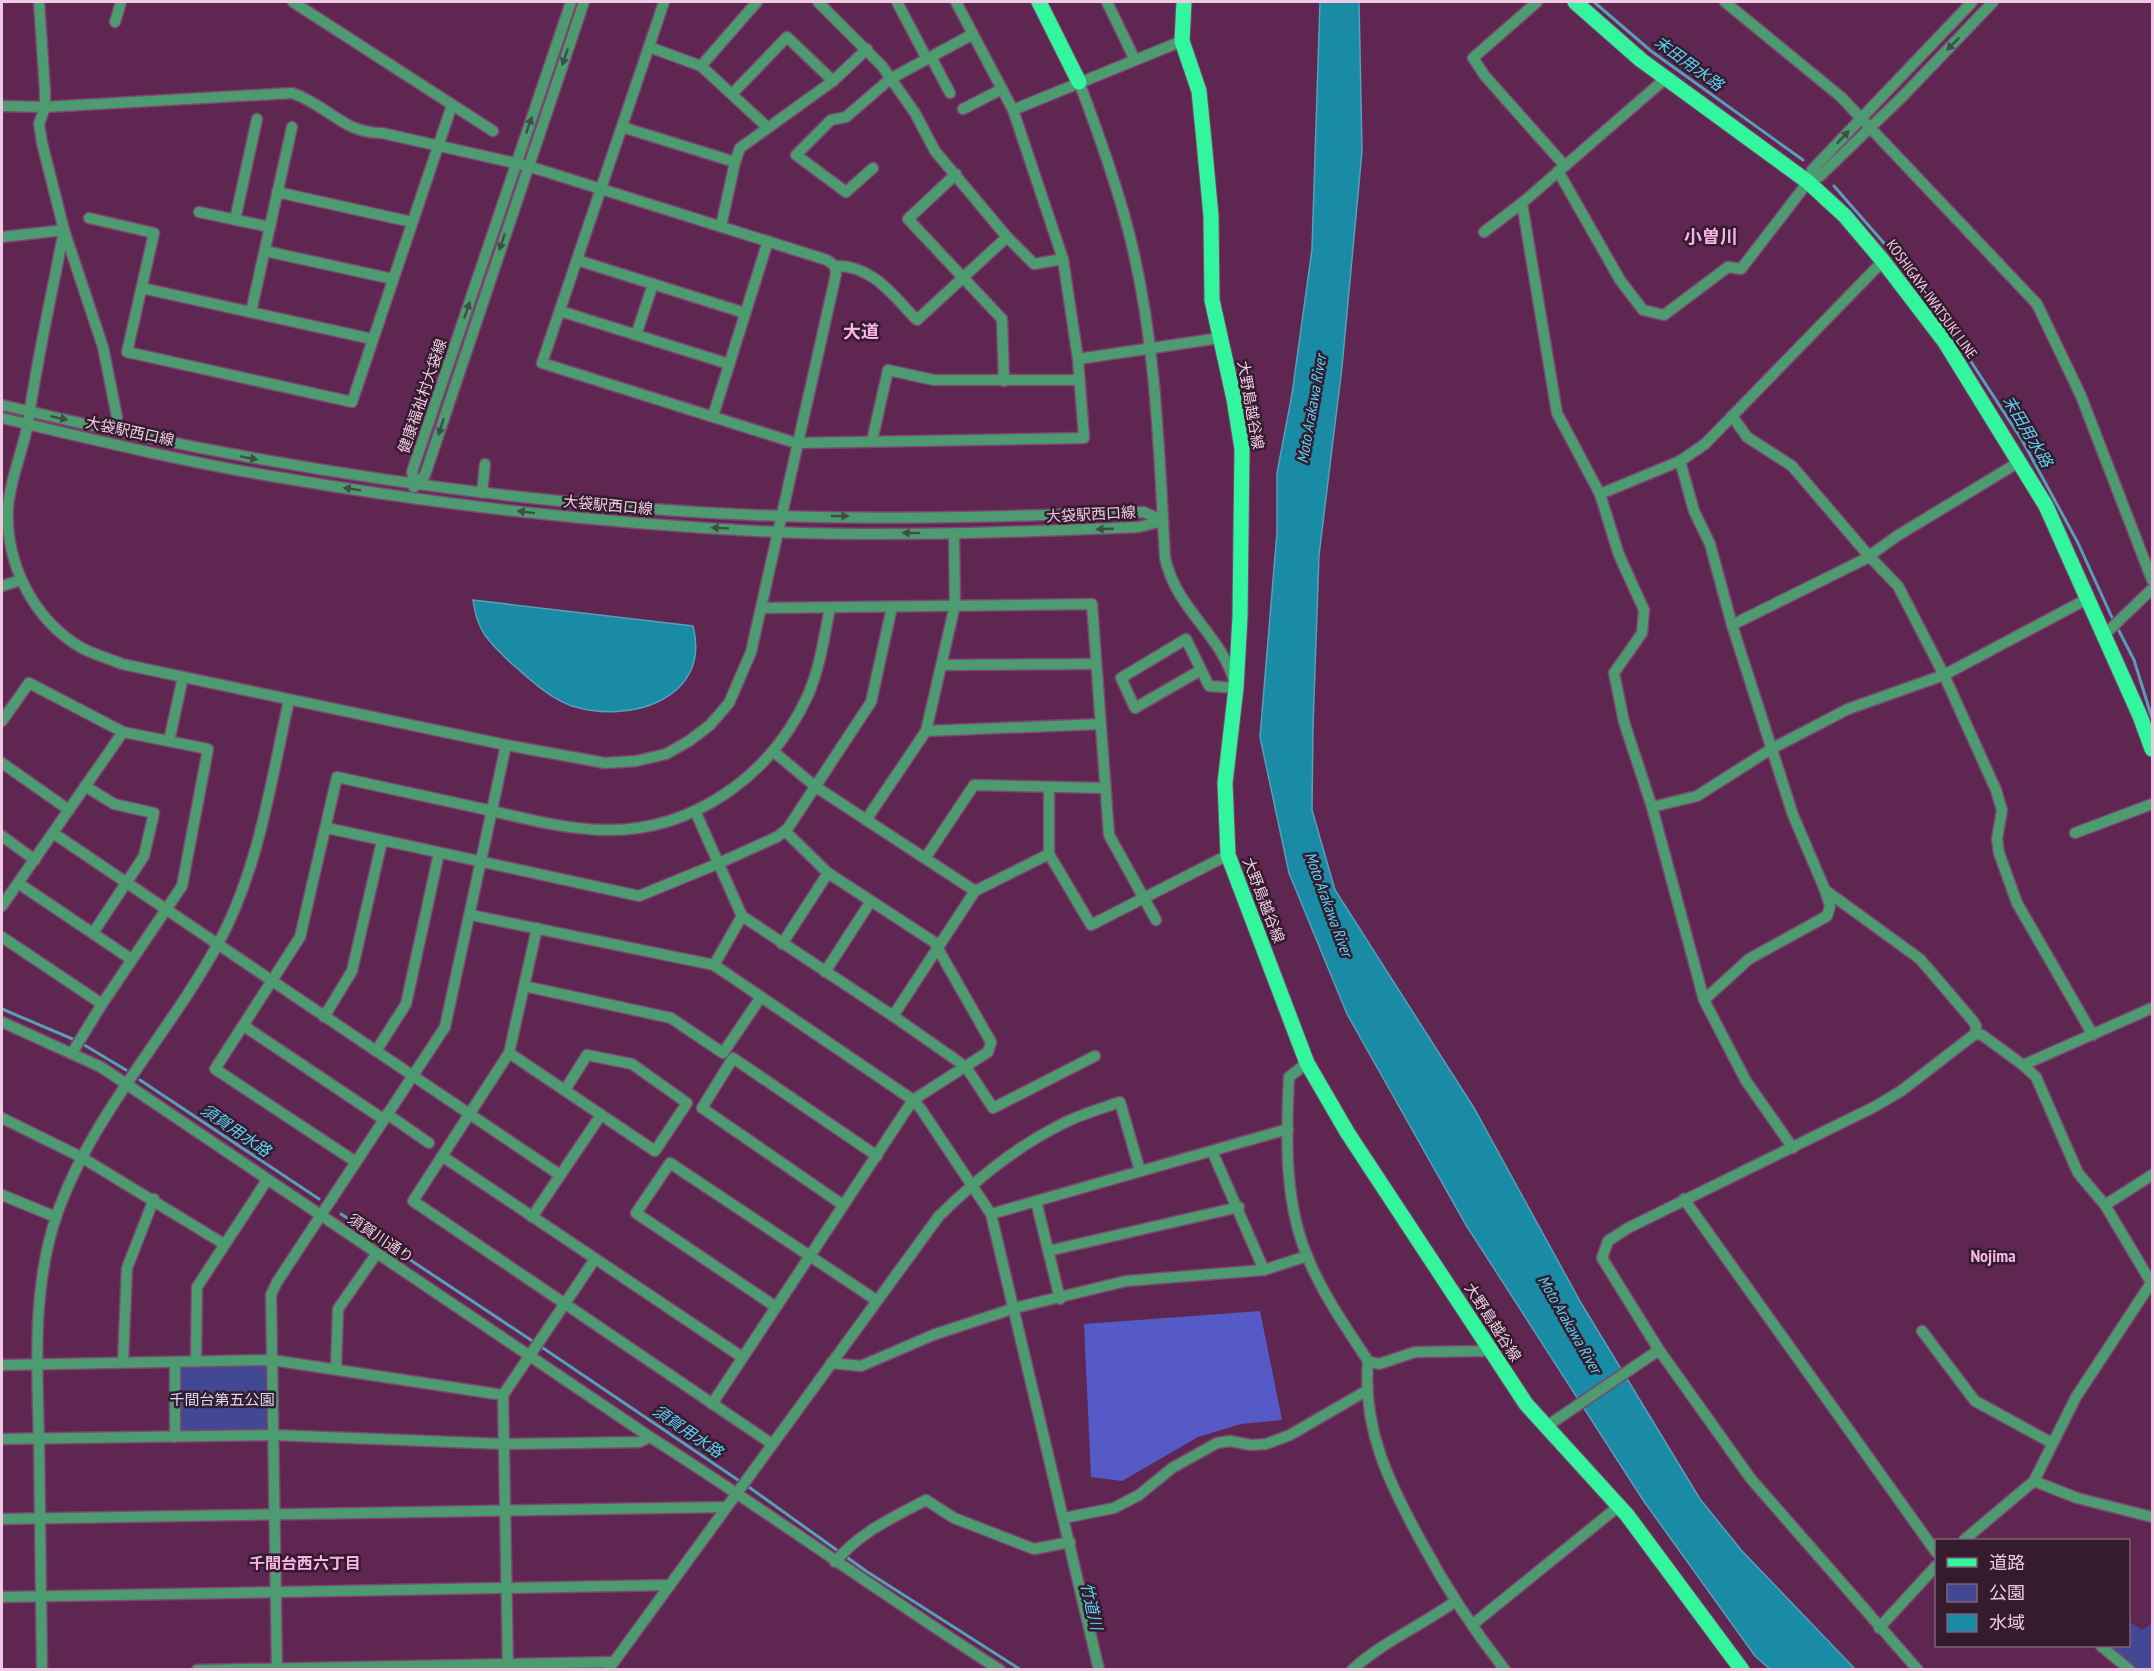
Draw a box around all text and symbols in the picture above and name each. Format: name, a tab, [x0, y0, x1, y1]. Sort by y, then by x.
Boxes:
water label: 末田用水路	[1651, 31, 1729, 96]
one-way arrow	[1946, 36, 1960, 50]
one-way arrow	[560, 48, 569, 66]
one-way arrow	[525, 116, 535, 134]
one-way arrow	[1836, 129, 1850, 144]
district label: 小曽川	[1684, 225, 1738, 248]
one-way arrow	[497, 233, 507, 251]
street label: KOSHIGAYA-IWATSUKI LINE	[1882, 236, 1982, 362]
one-way arrow	[462, 300, 472, 318]
district label: 大道	[843, 320, 879, 343]
street label: 健康福祉村大袋線	[393, 336, 451, 456]
water label: Moto Arakawa River	[1292, 351, 1331, 465]
street label: 大野島越谷線	[1234, 359, 1268, 451]
water label: 末田用水路	[1999, 392, 2058, 472]
street label: 大袋駅西口線	[84, 412, 176, 450]
one-way arrow	[49, 414, 68, 423]
one-way arrow	[436, 418, 445, 436]
one-way arrow	[240, 453, 259, 462]
one-way arrow	[343, 485, 362, 494]
street label: 大袋駅西口線	[562, 492, 654, 518]
street label: 大袋駅西口線	[1046, 502, 1136, 526]
one-way arrow	[516, 507, 535, 517]
one-way arrow	[831, 511, 850, 521]
one-way arrow	[710, 524, 729, 533]
one-way arrow	[1096, 524, 1115, 533]
one-way arrow	[901, 528, 920, 538]
water label: Moto Arakawa River	[1301, 849, 1358, 961]
street label: 大野島越谷線	[1239, 855, 1289, 945]
water label: 須賀用水路	[197, 1099, 276, 1162]
street label: 須賀川通り	[345, 1209, 417, 1267]
district label: Nojima	[1970, 1244, 2016, 1267]
water label: Moto Arakawa River	[1534, 1271, 1607, 1379]
street label: 大野島越谷線	[1461, 1279, 1525, 1365]
park label: 千間台第五公園	[169, 1390, 275, 1409]
water label: 須賀用水路	[649, 1400, 728, 1463]
legend	[1935, 1539, 2130, 1647]
text: 道路	[1989, 1551, 2025, 1574]
district label: 千間台西六丁目	[249, 1553, 361, 1573]
water label: 竹道川	[1077, 1580, 1108, 1634]
text: 公園	[1989, 1581, 2025, 1604]
text: 水域	[1989, 1611, 2025, 1634]

